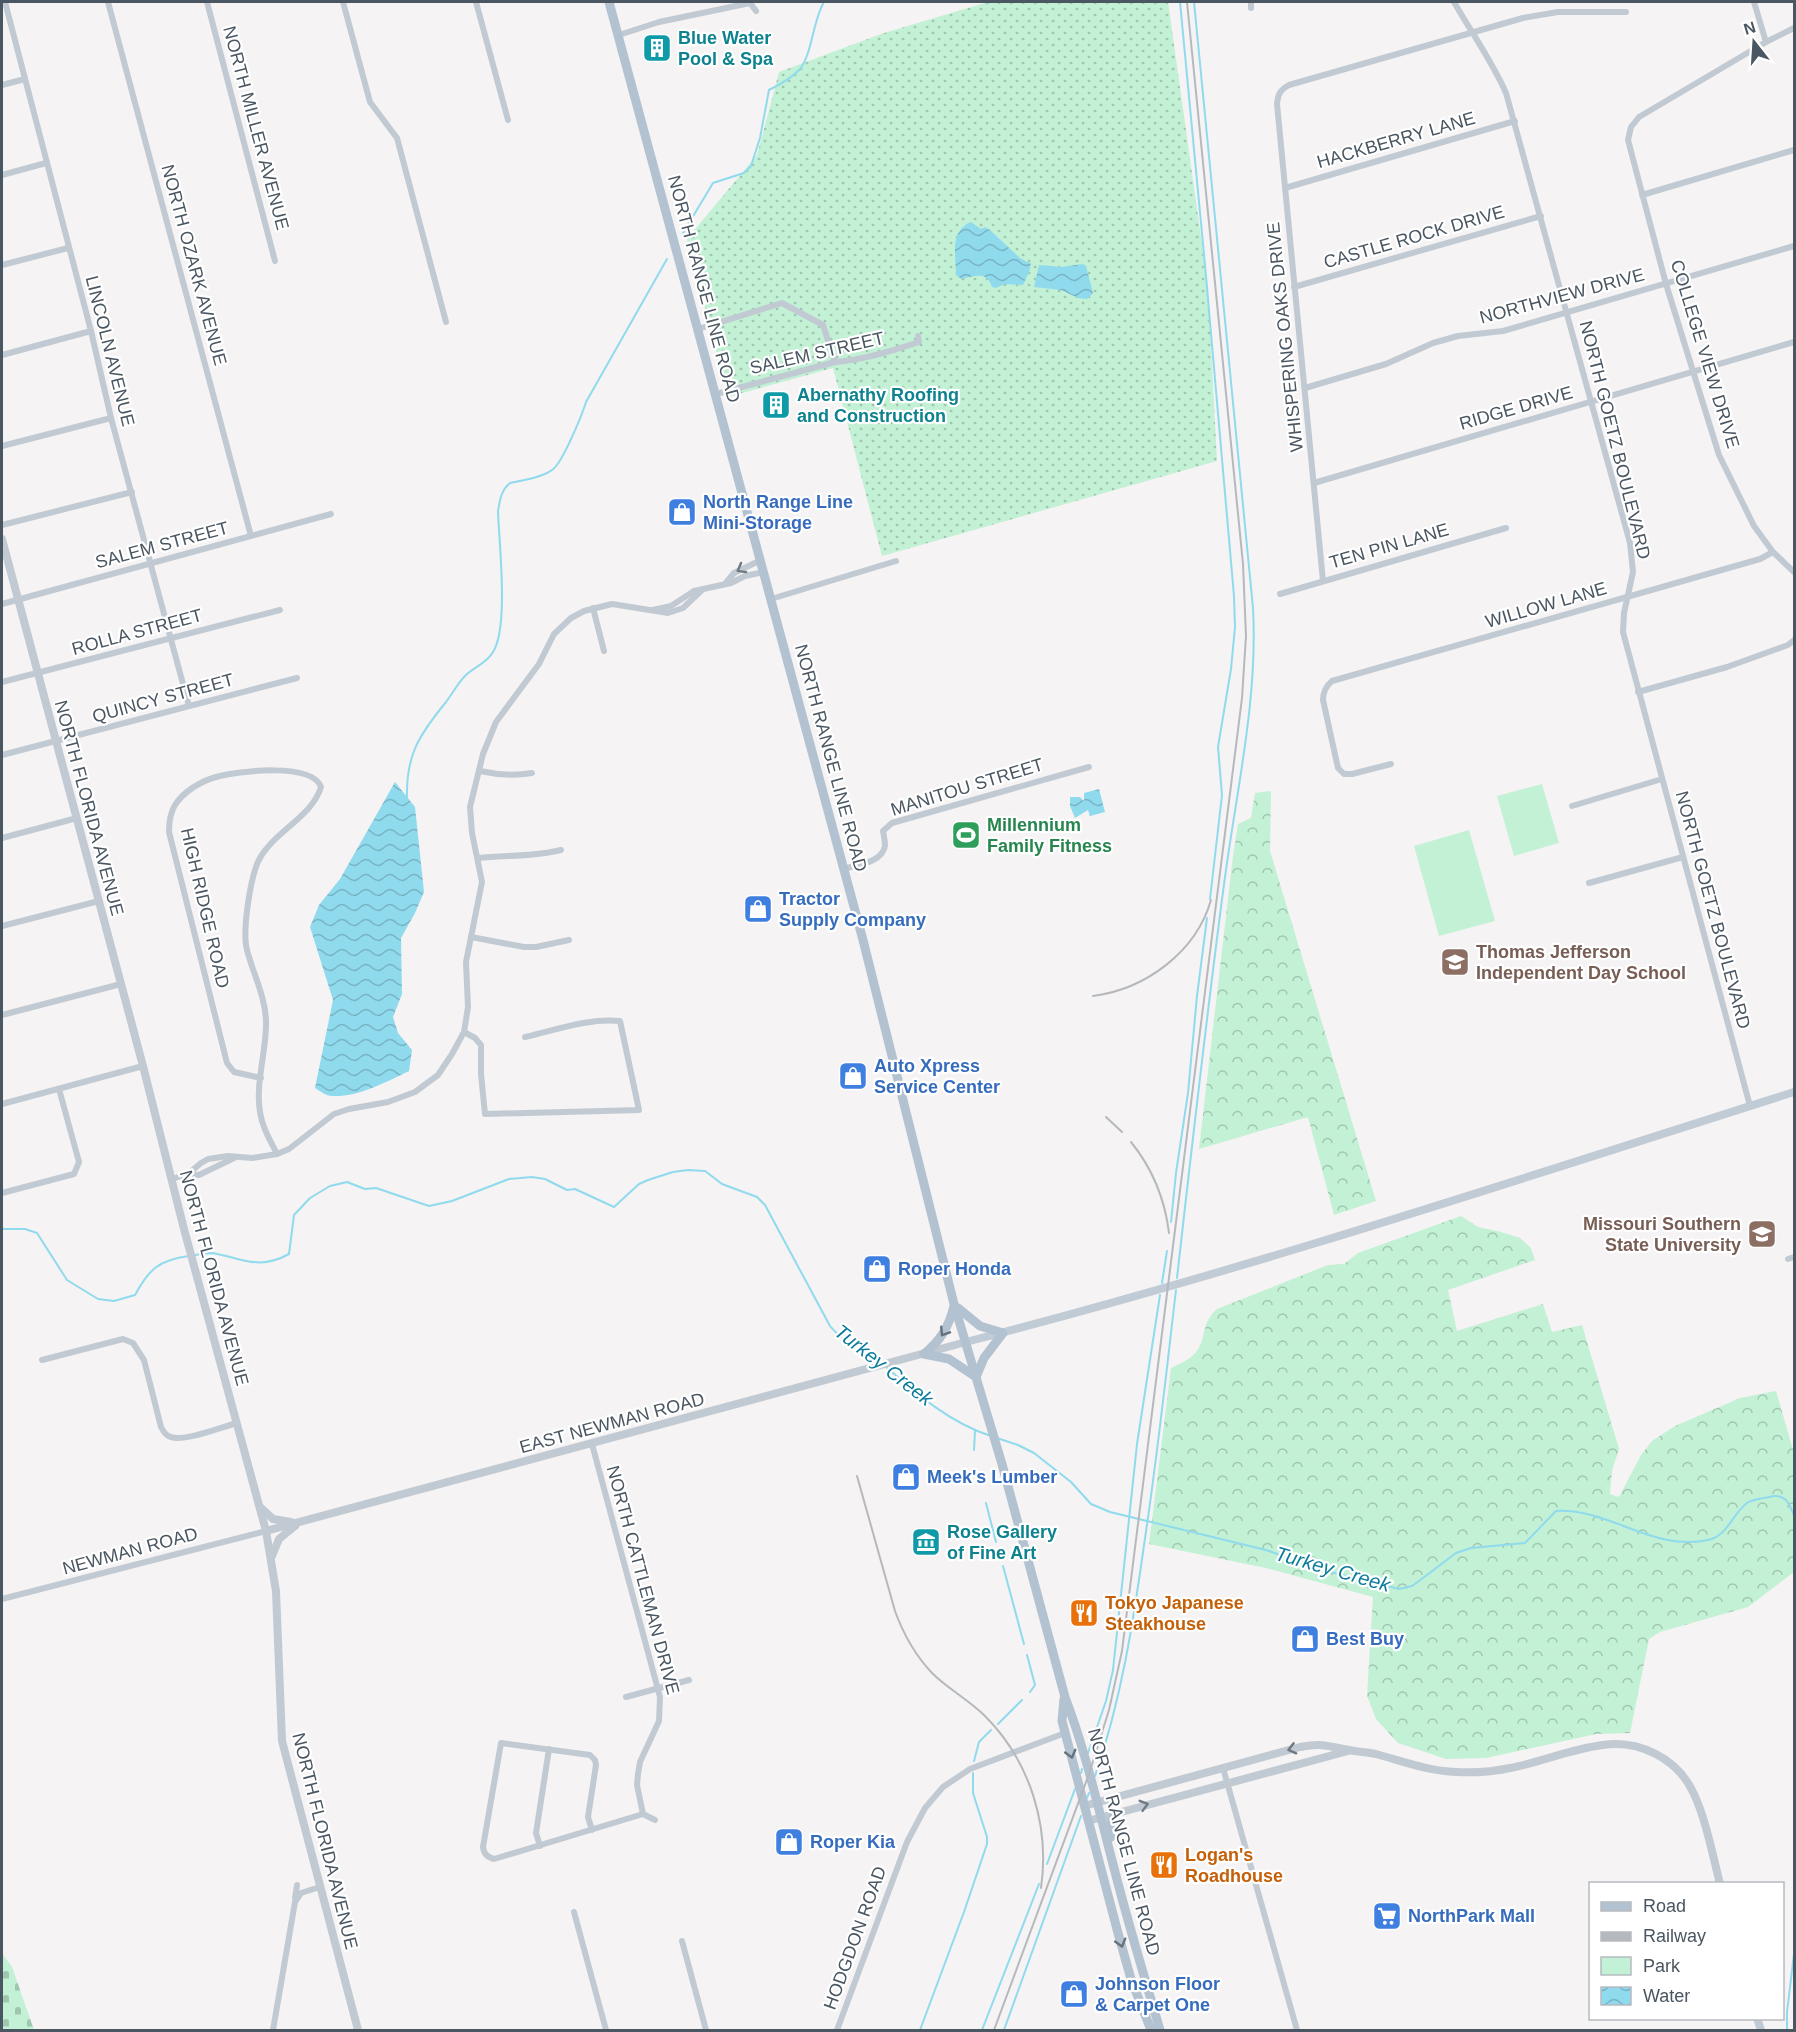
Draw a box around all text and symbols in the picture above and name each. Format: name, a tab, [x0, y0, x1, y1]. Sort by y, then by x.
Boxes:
north arrow	[1724, 12, 1784, 72]
text: N	[1742, 18, 1758, 38]
street label: NORTH MILLER AVENUE	[219, 24, 293, 232]
place label: Blue Water Pool & Spa	[678, 28, 774, 69]
building icon: Blue Water Pool & Spa	[641, 32, 673, 64]
street label: HACKBERRY LANE	[1315, 108, 1477, 172]
street label: NORTH OZARK AVENUE	[158, 162, 230, 368]
street label: NORTH RANGE LINE ROAD	[664, 173, 744, 405]
street label: CASTLE ROCK DRIVE	[1321, 202, 1507, 272]
street label: WHISPERING OAKS DRIVE	[1263, 221, 1307, 453]
street label: COLLEGE VIEW DRIVE	[1667, 257, 1743, 451]
street label: NORTHVIEW DRIVE	[1477, 264, 1647, 328]
street label: LINCOLN AVENUE	[82, 274, 138, 428]
street label: NORTH GOETZ BOULEVARD	[1576, 319, 1654, 561]
street label: SALEM STREET	[748, 328, 886, 378]
street label: RIDGE DRIVE	[1457, 382, 1575, 434]
place label: Abernathy Roofing and Construction	[797, 385, 959, 426]
building icon: Abernathy Roofing and Construction	[760, 389, 792, 421]
place label: North Range Line Mini-Storage	[703, 492, 853, 533]
shop icon: North Range Line Mini-Storage	[666, 496, 698, 528]
street label: SALEM STREET	[93, 518, 231, 572]
street label: TEN PIN LANE	[1327, 519, 1451, 573]
one-way arrow	[737, 562, 747, 573]
street label: WILLOW LANE	[1483, 578, 1609, 632]
street label: ROLLA STREET	[70, 605, 204, 659]
street label: NORTH RANGE LINE ROAD	[791, 642, 871, 874]
street label: QUINCY STREET	[90, 669, 236, 727]
street label: NORTH FLORIDA AVENUE	[51, 698, 127, 918]
street label: MANITOU STREET	[888, 754, 1046, 820]
street label: NORTH GOETZ BOULEVARD	[1672, 789, 1754, 1031]
place label: Millennium Family Fitness	[987, 815, 1112, 856]
sports icon: Millennium Family Fitness	[950, 819, 982, 851]
street label: HIGH RIDGE ROAD	[177, 826, 233, 990]
place label: Tractor Supply Company	[779, 889, 926, 930]
shop icon: Tractor Supply Company	[742, 893, 774, 925]
place label: Thomas Jefferson Independent Day School	[1476, 942, 1686, 983]
school or university icon: Thomas Jefferson Independent Day School	[1439, 946, 1471, 978]
place label: Auto Xpress Service Center	[874, 1056, 1000, 1097]
shop icon: Auto Xpress Service Center	[837, 1060, 869, 1092]
street label: NORTH FLORIDA AVENUE	[176, 1168, 252, 1388]
place label: Missouri Southern State University	[1583, 1214, 1741, 1255]
school or university icon: Missouri Southern State University	[1746, 1218, 1778, 1250]
shop icon: Roper Honda	[861, 1253, 893, 1285]
place label: Roper Honda	[898, 1259, 1012, 1279]
water label: Turkey Creek	[831, 1320, 938, 1411]
one-way arrow	[940, 1325, 951, 1336]
street label: EAST NEWMAN ROAD	[517, 1389, 707, 1457]
shop icon: Meek's Lumber	[890, 1461, 922, 1493]
street label: NORTH CATTLEMAN DRIVE	[603, 1463, 683, 1697]
place label: Meek's Lumber	[927, 1467, 1057, 1487]
place label: Rose Gallery of Fine Art	[947, 1522, 1057, 1563]
street label: NEWMAN ROAD	[60, 1523, 200, 1579]
museum icon: Rose Gallery of Fine Art	[910, 1526, 942, 1558]
water label: Turkey Creek	[1273, 1542, 1394, 1596]
place label: Tokyo Japanese Steakhouse	[1105, 1593, 1244, 1634]
restaurant icon: Tokyo Japanese Steakhouse	[1068, 1597, 1100, 1629]
shop icon: Best Buy	[1289, 1623, 1321, 1655]
place label: Best Buy	[1326, 1629, 1404, 1649]
street label: NORTH RANGE LINE ROAD	[1084, 1726, 1164, 1958]
street label: NORTH FLORIDA AVENUE	[288, 1731, 362, 1951]
one-way arrow	[1287, 1742, 1297, 1755]
one-way arrow	[1064, 1748, 1076, 1759]
one-way arrow	[1138, 1800, 1149, 1812]
shop icon: Roper Kia	[773, 1826, 805, 1858]
place label: Roper Kia	[810, 1832, 896, 1852]
place label: Logan's Roadhouse	[1185, 1845, 1283, 1886]
restaurant icon: Logan's Roadhouse	[1148, 1849, 1180, 1881]
street label: HODGDON ROAD	[820, 1864, 890, 2012]
legend	[1589, 1882, 1784, 2020]
text: Road	[1643, 1896, 1686, 1916]
supermarket icon: NorthPark Mall	[1371, 1900, 1403, 1932]
place label: NorthPark Mall	[1408, 1906, 1535, 1926]
text: Railway	[1643, 1926, 1706, 1946]
one-way arrow	[1114, 1937, 1126, 1948]
text: Park	[1643, 1956, 1681, 1976]
place label: Johnson Floor & Carpet One	[1095, 1974, 1220, 2015]
shop icon: Johnson Floor & Carpet One	[1058, 1978, 1090, 2010]
text: Water	[1643, 1986, 1690, 2006]

